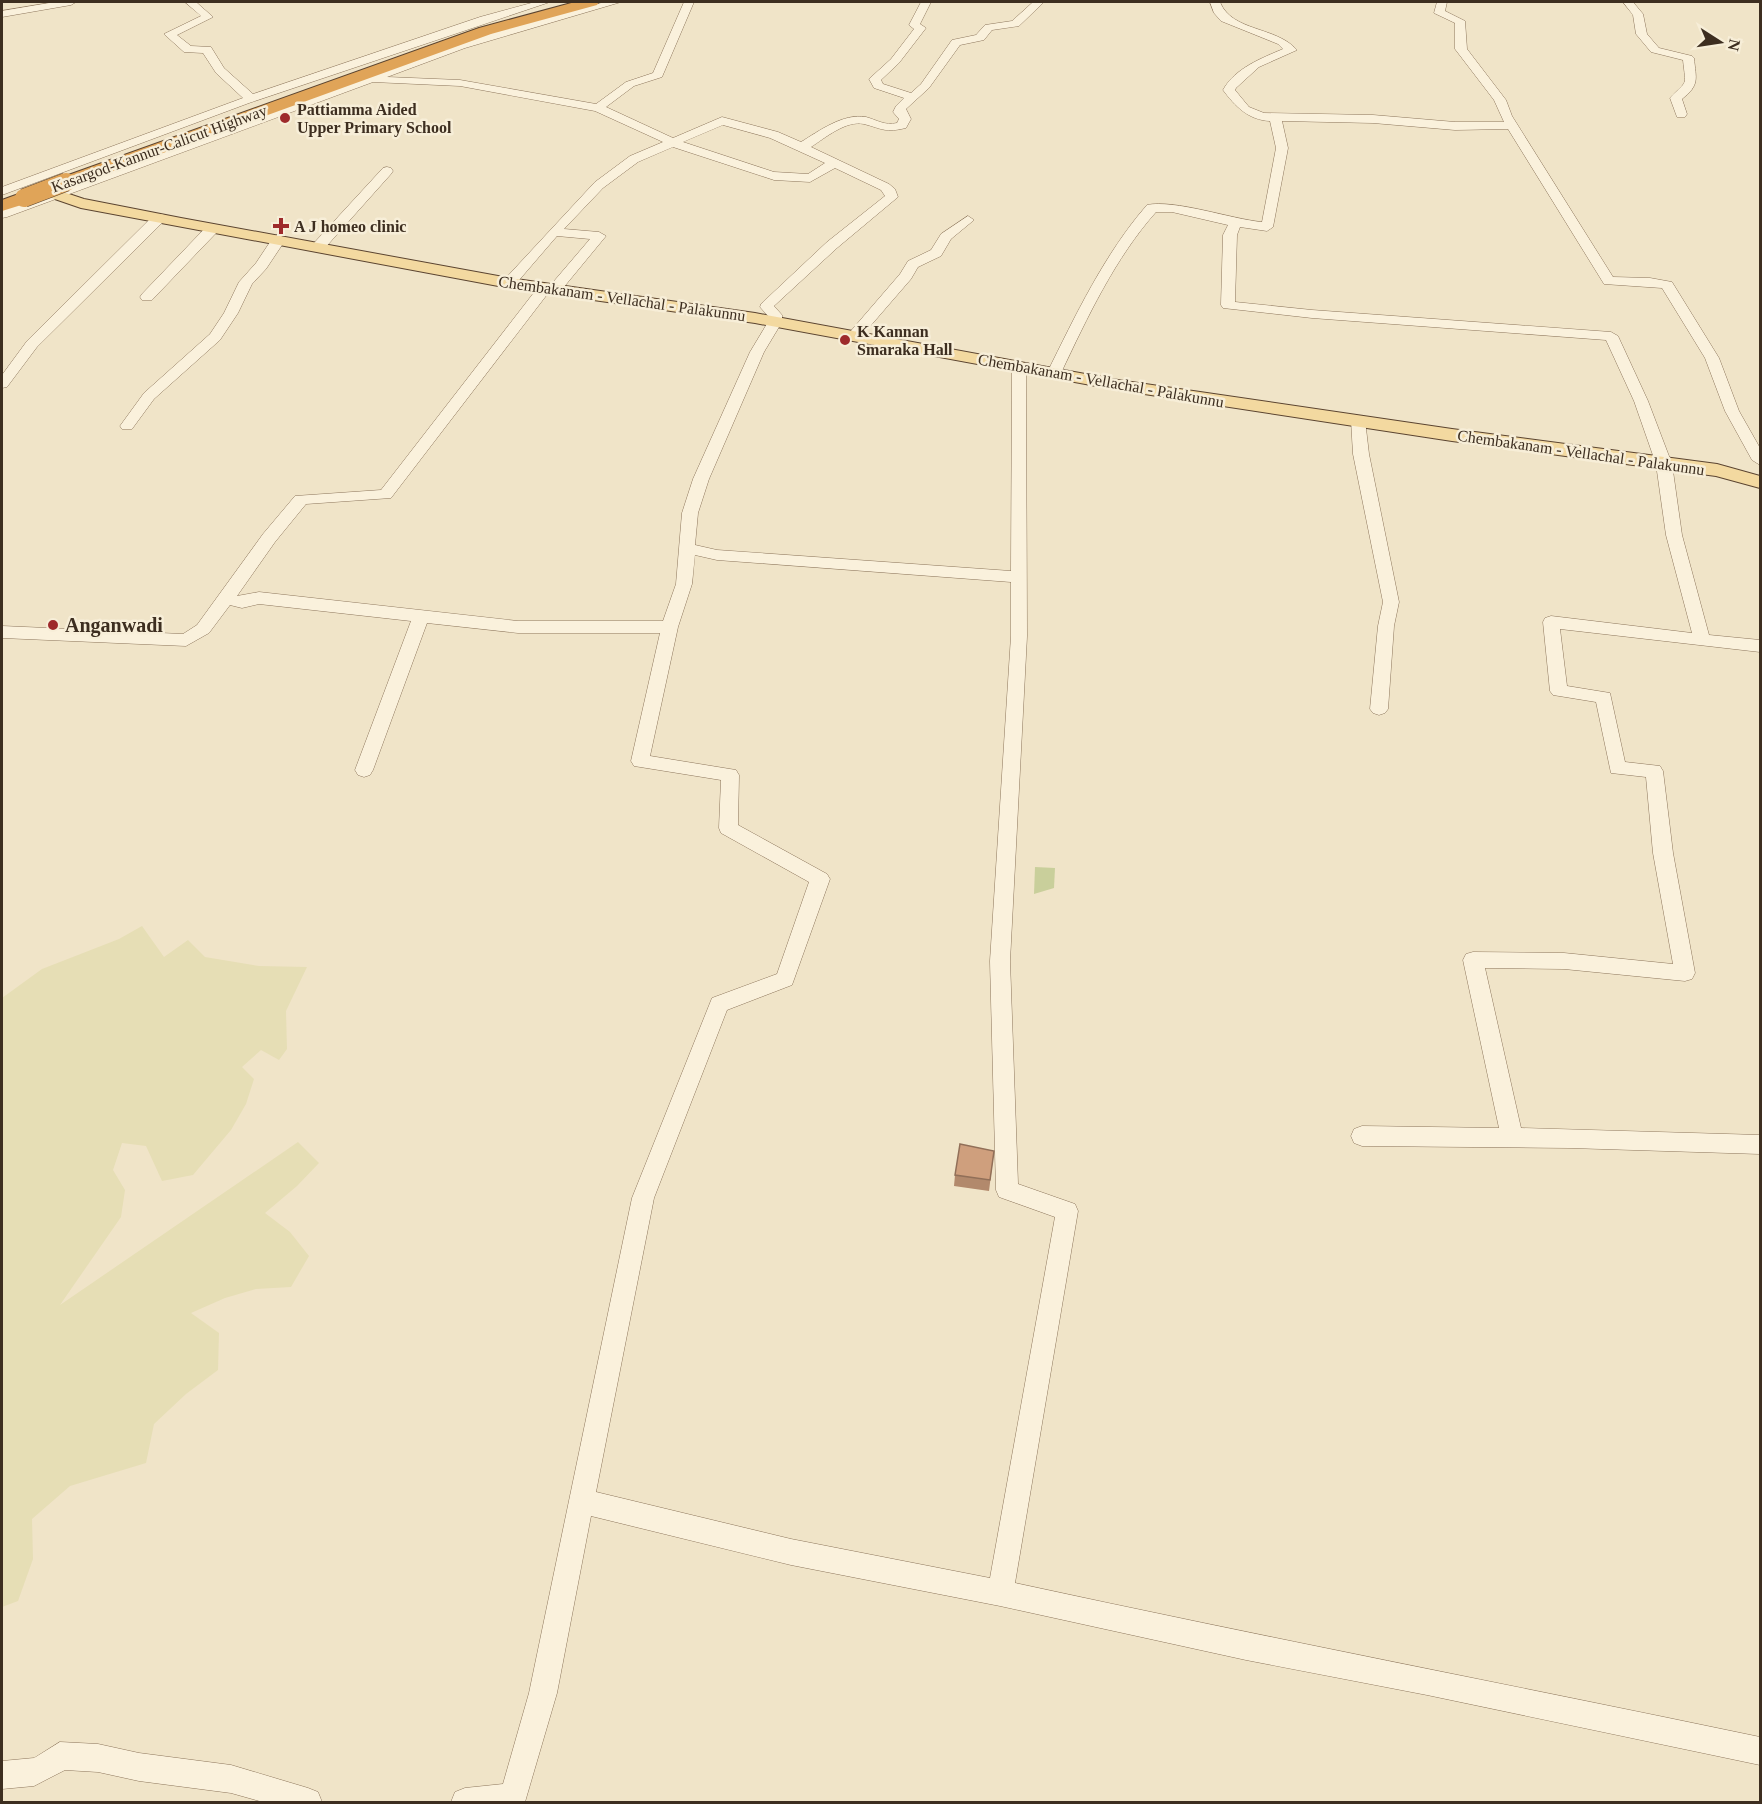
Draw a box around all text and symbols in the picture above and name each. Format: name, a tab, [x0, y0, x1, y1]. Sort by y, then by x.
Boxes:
north arrow	[1690, 12, 1750, 72]
text: N	[1725, 38, 1744, 53]
street label: Kasargod-Kannur-Calicut Highway	[49, 101, 270, 196]
place label: Pattiamma Aided Upper Primary School	[297, 101, 452, 137]
marker: Pattiamma Aided Upper Primary School	[278, 111, 292, 125]
marker: A J homeo clinic	[272, 217, 290, 235]
place label: A J homeo clinic	[294, 218, 406, 235]
street label: Chembakanam - Vellachal - Palakunnu	[497, 273, 747, 324]
place label: K Kannan Smaraka Hall	[857, 323, 953, 358]
marker: K Kannan Smaraka Hall	[838, 333, 852, 347]
street label: Chembakanam - Vellachal - Palakunnu	[977, 350, 1225, 411]
street label: Chembakanam - Vellachal - Palakunnu	[1456, 427, 1706, 478]
place label: Anganwadi	[65, 614, 163, 637]
marker: Anganwadi	[46, 618, 60, 632]

